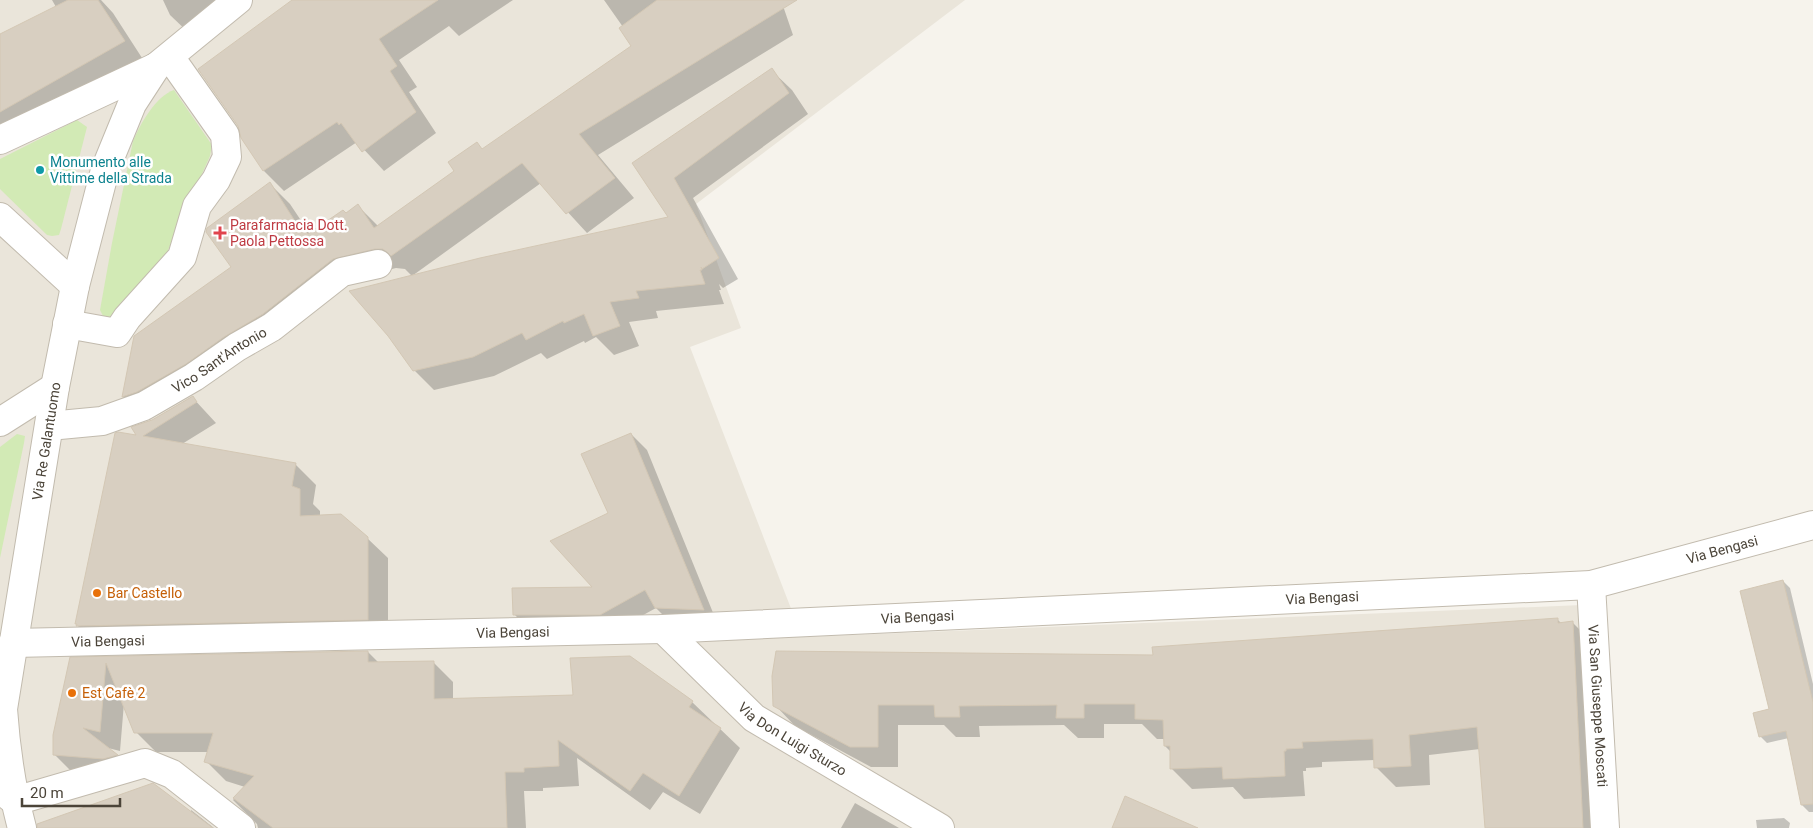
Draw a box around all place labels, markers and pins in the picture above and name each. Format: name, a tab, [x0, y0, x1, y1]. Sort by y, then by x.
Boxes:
place label: Monumento alle Vittime della Strada	[50, 154, 172, 186]
marker: Monumento alle Vittime della Strada	[34, 164, 46, 176]
place label: Parafarmacia Dott. Paola Pettossa	[230, 217, 347, 249]
marker: Parafarmacia Dott. Paola Pettossa	[214, 227, 226, 239]
place label: Bar Castello	[107, 585, 182, 601]
marker: Bar Castello	[91, 587, 103, 599]
place label: Est Cafè 2	[82, 685, 146, 701]
marker: Est Cafè 2	[66, 687, 78, 699]

